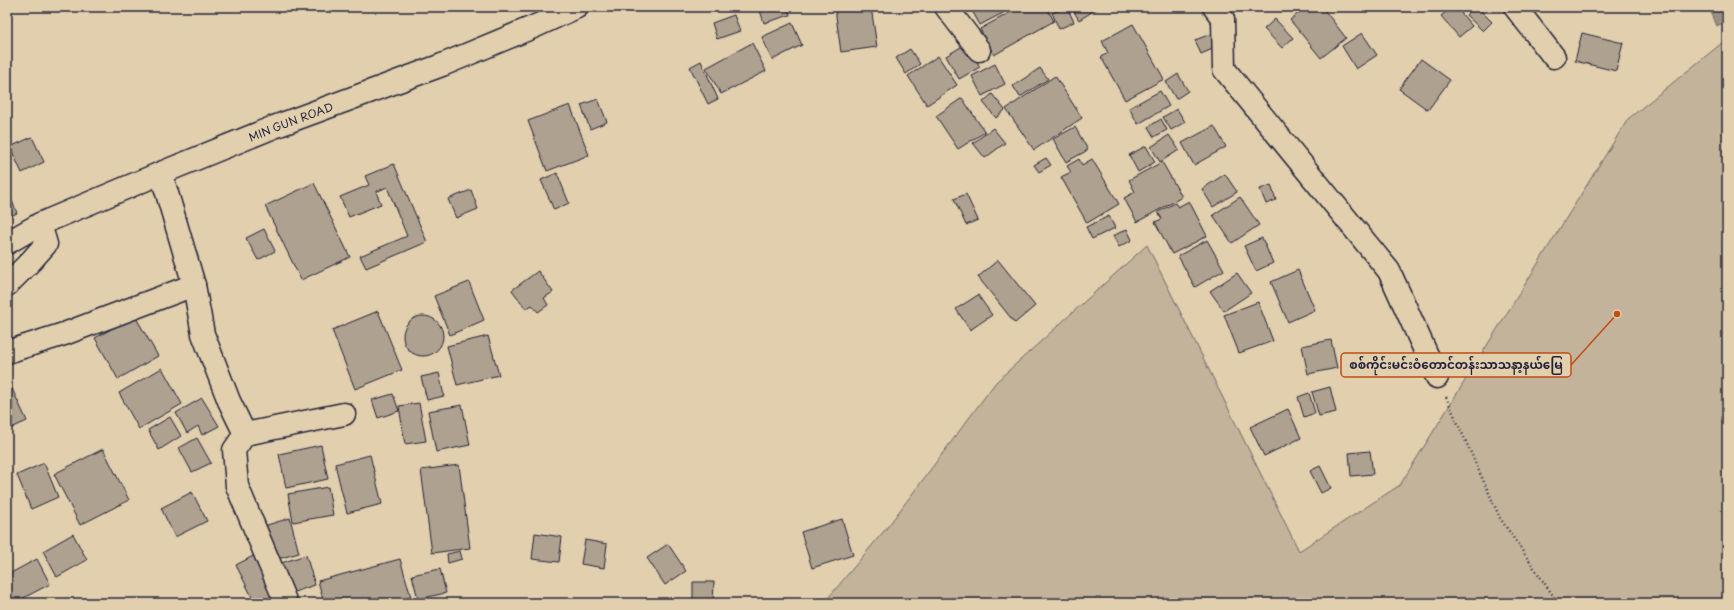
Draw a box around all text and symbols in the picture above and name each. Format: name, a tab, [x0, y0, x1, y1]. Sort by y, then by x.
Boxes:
street label: MIN GUN ROAD	[246, 97, 335, 145]
callout: စစ်ကိုင်းမင်းဝံတောင်တန်းသာသနာ့နယ်မြေ	[1341, 353, 1571, 377]
text: စစ်ကိုင်းမင်းဝံတောင်တန်းသာသနာ့နယ်မြေ	[1349, 355, 1563, 376]

